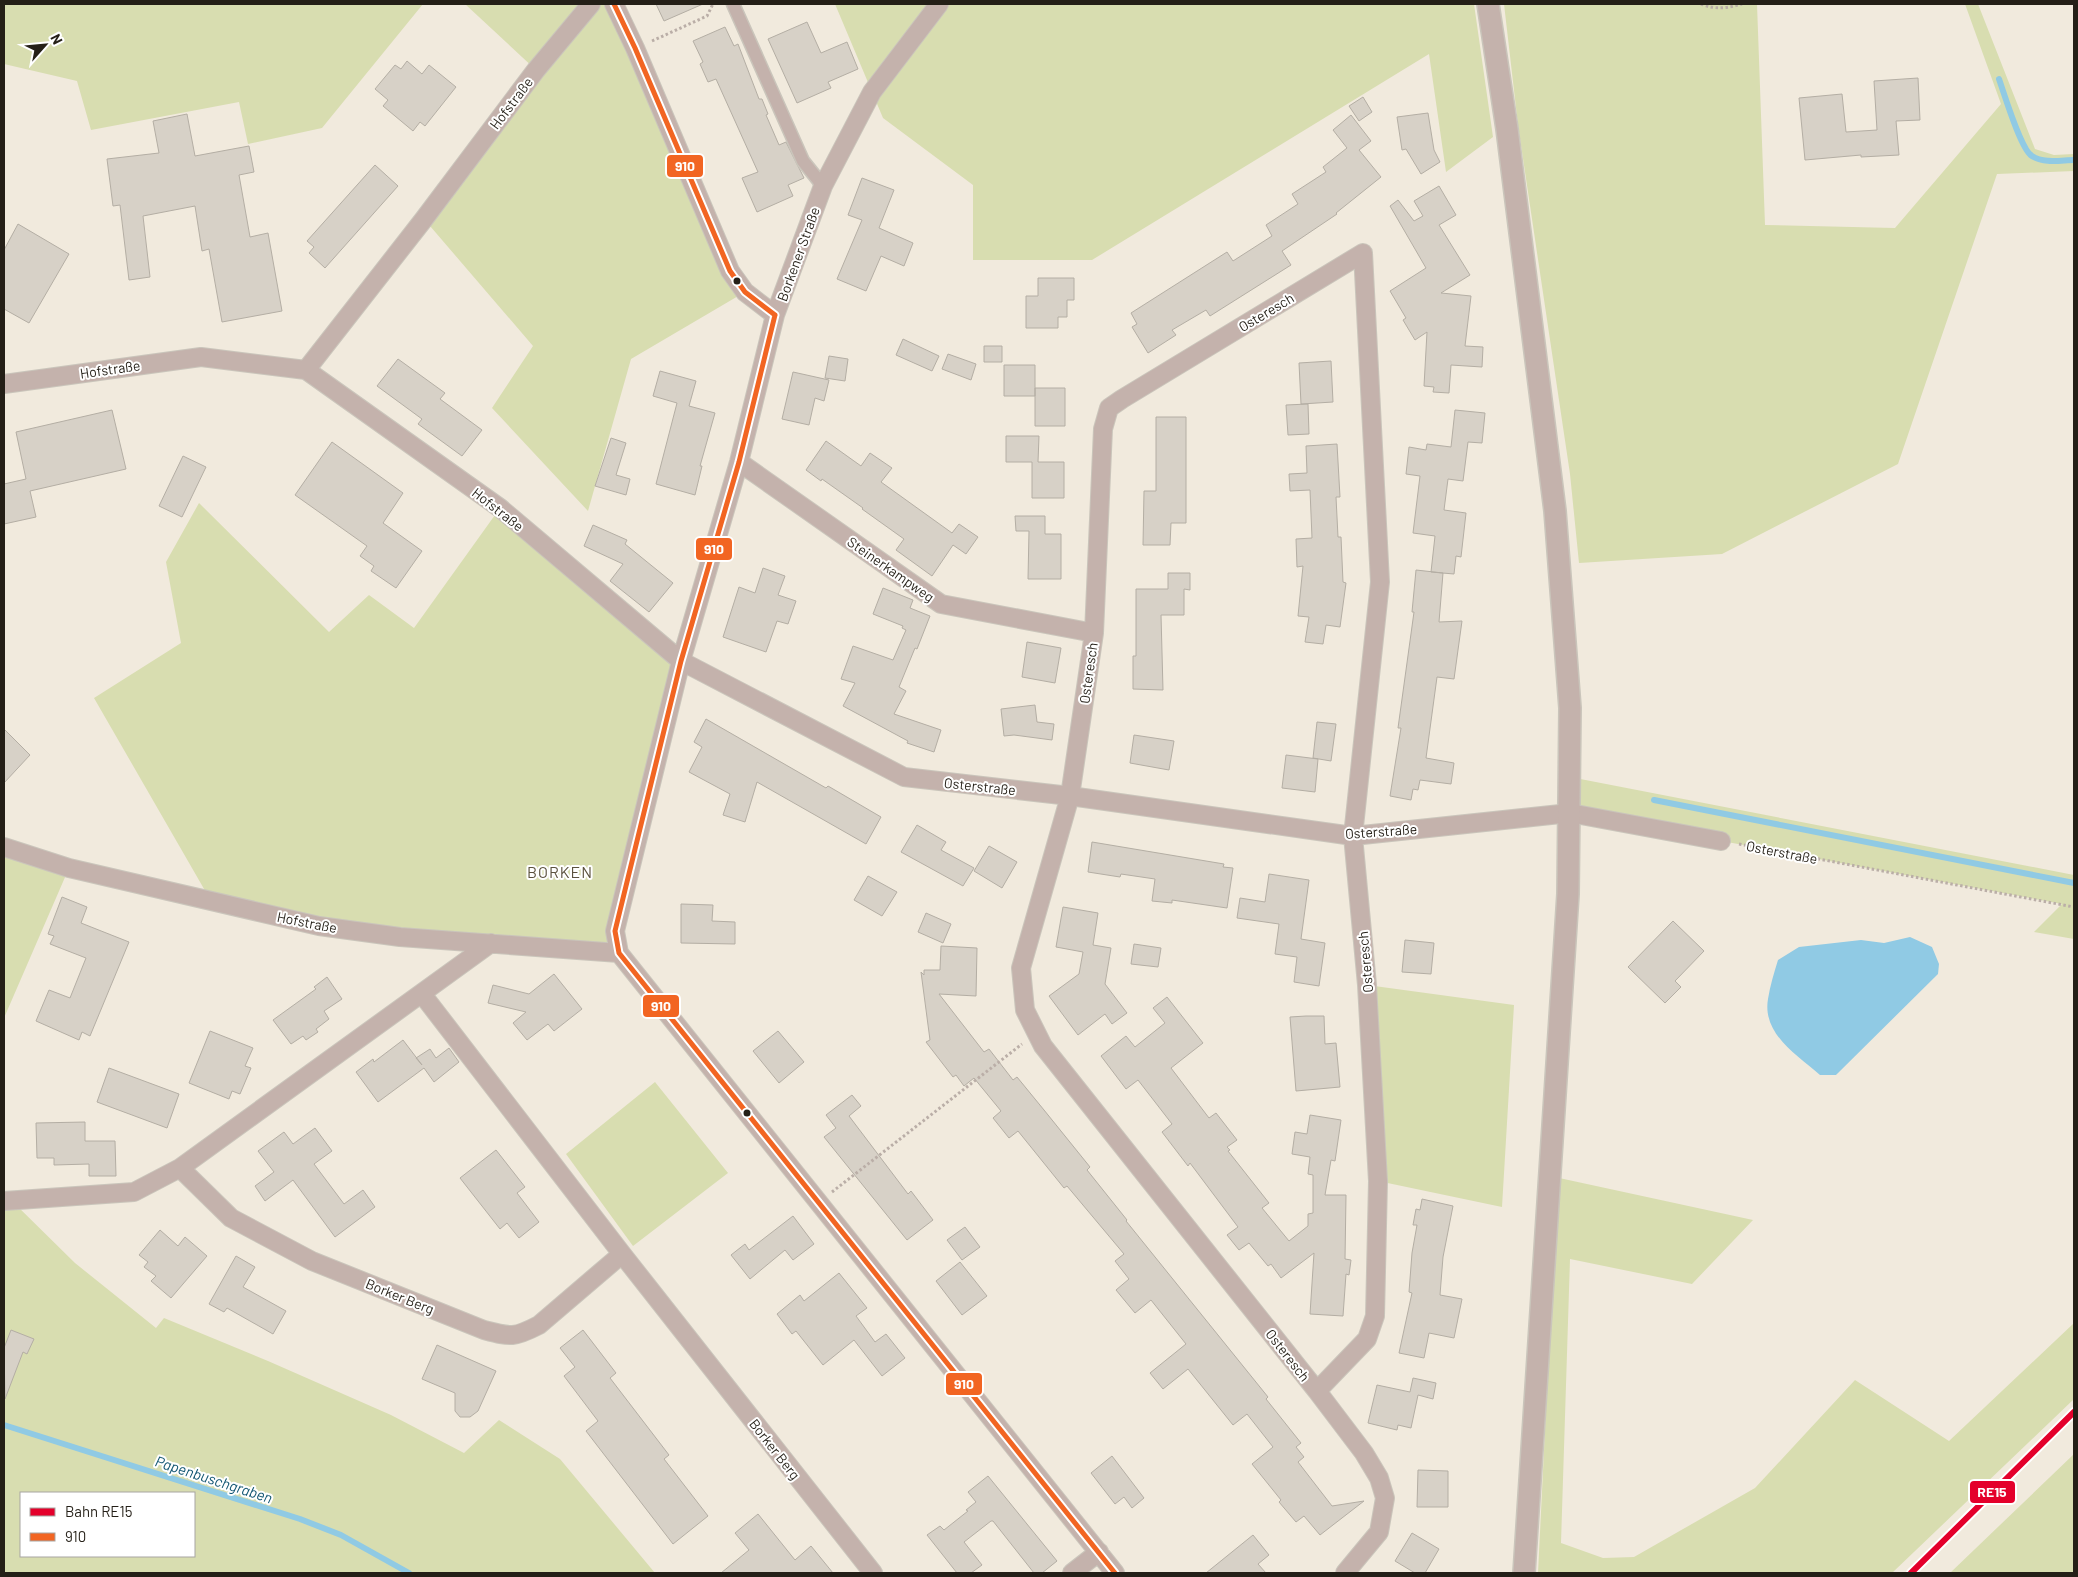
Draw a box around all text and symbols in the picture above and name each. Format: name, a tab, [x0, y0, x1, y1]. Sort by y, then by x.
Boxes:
north arrow	[20, 20, 70, 70]
text: N	[47, 31, 67, 47]
street label: Hofstraße	[486, 74, 536, 132]
line badge: 910	[666, 154, 704, 178]
text: 910	[675, 157, 695, 174]
street label: Borkener Straße	[773, 204, 823, 304]
unlabelled marker	[732, 276, 742, 286]
street label: Osteresch	[1235, 289, 1297, 335]
street label: Hofstraße	[79, 356, 141, 382]
street label: Hofstraße	[469, 484, 527, 534]
street label: Steinerkampweg	[844, 533, 938, 605]
line badge: 910	[695, 537, 733, 561]
text: 910	[704, 540, 724, 557]
street label: Osteresch	[1075, 641, 1101, 705]
street label: Osterstraße	[943, 774, 1017, 798]
street label: Osterstraße	[1344, 820, 1418, 842]
street label: Osterstraße	[1745, 837, 1819, 867]
district label: BORKEN	[527, 862, 593, 881]
street label: Hofstraße	[276, 908, 338, 936]
street label: Osteresch	[1354, 931, 1376, 993]
line badge: 910	[642, 994, 680, 1018]
text: 910	[651, 997, 671, 1014]
unlabelled marker	[742, 1108, 752, 1118]
street label: Borker Berg	[363, 1275, 437, 1317]
street label: Osteresch	[1262, 1325, 1314, 1385]
line badge: 910	[945, 1372, 983, 1396]
text: 910	[954, 1375, 974, 1392]
street label: Borker Berg	[746, 1415, 804, 1483]
water label: Papenbuschgraben	[153, 1452, 275, 1507]
line badge: RE15	[1969, 1480, 2016, 1504]
text: RE15	[1977, 1483, 2007, 1500]
legend	[20, 1492, 195, 1557]
text: Bahn RE15	[65, 1502, 132, 1520]
text: 910	[65, 1527, 86, 1545]

